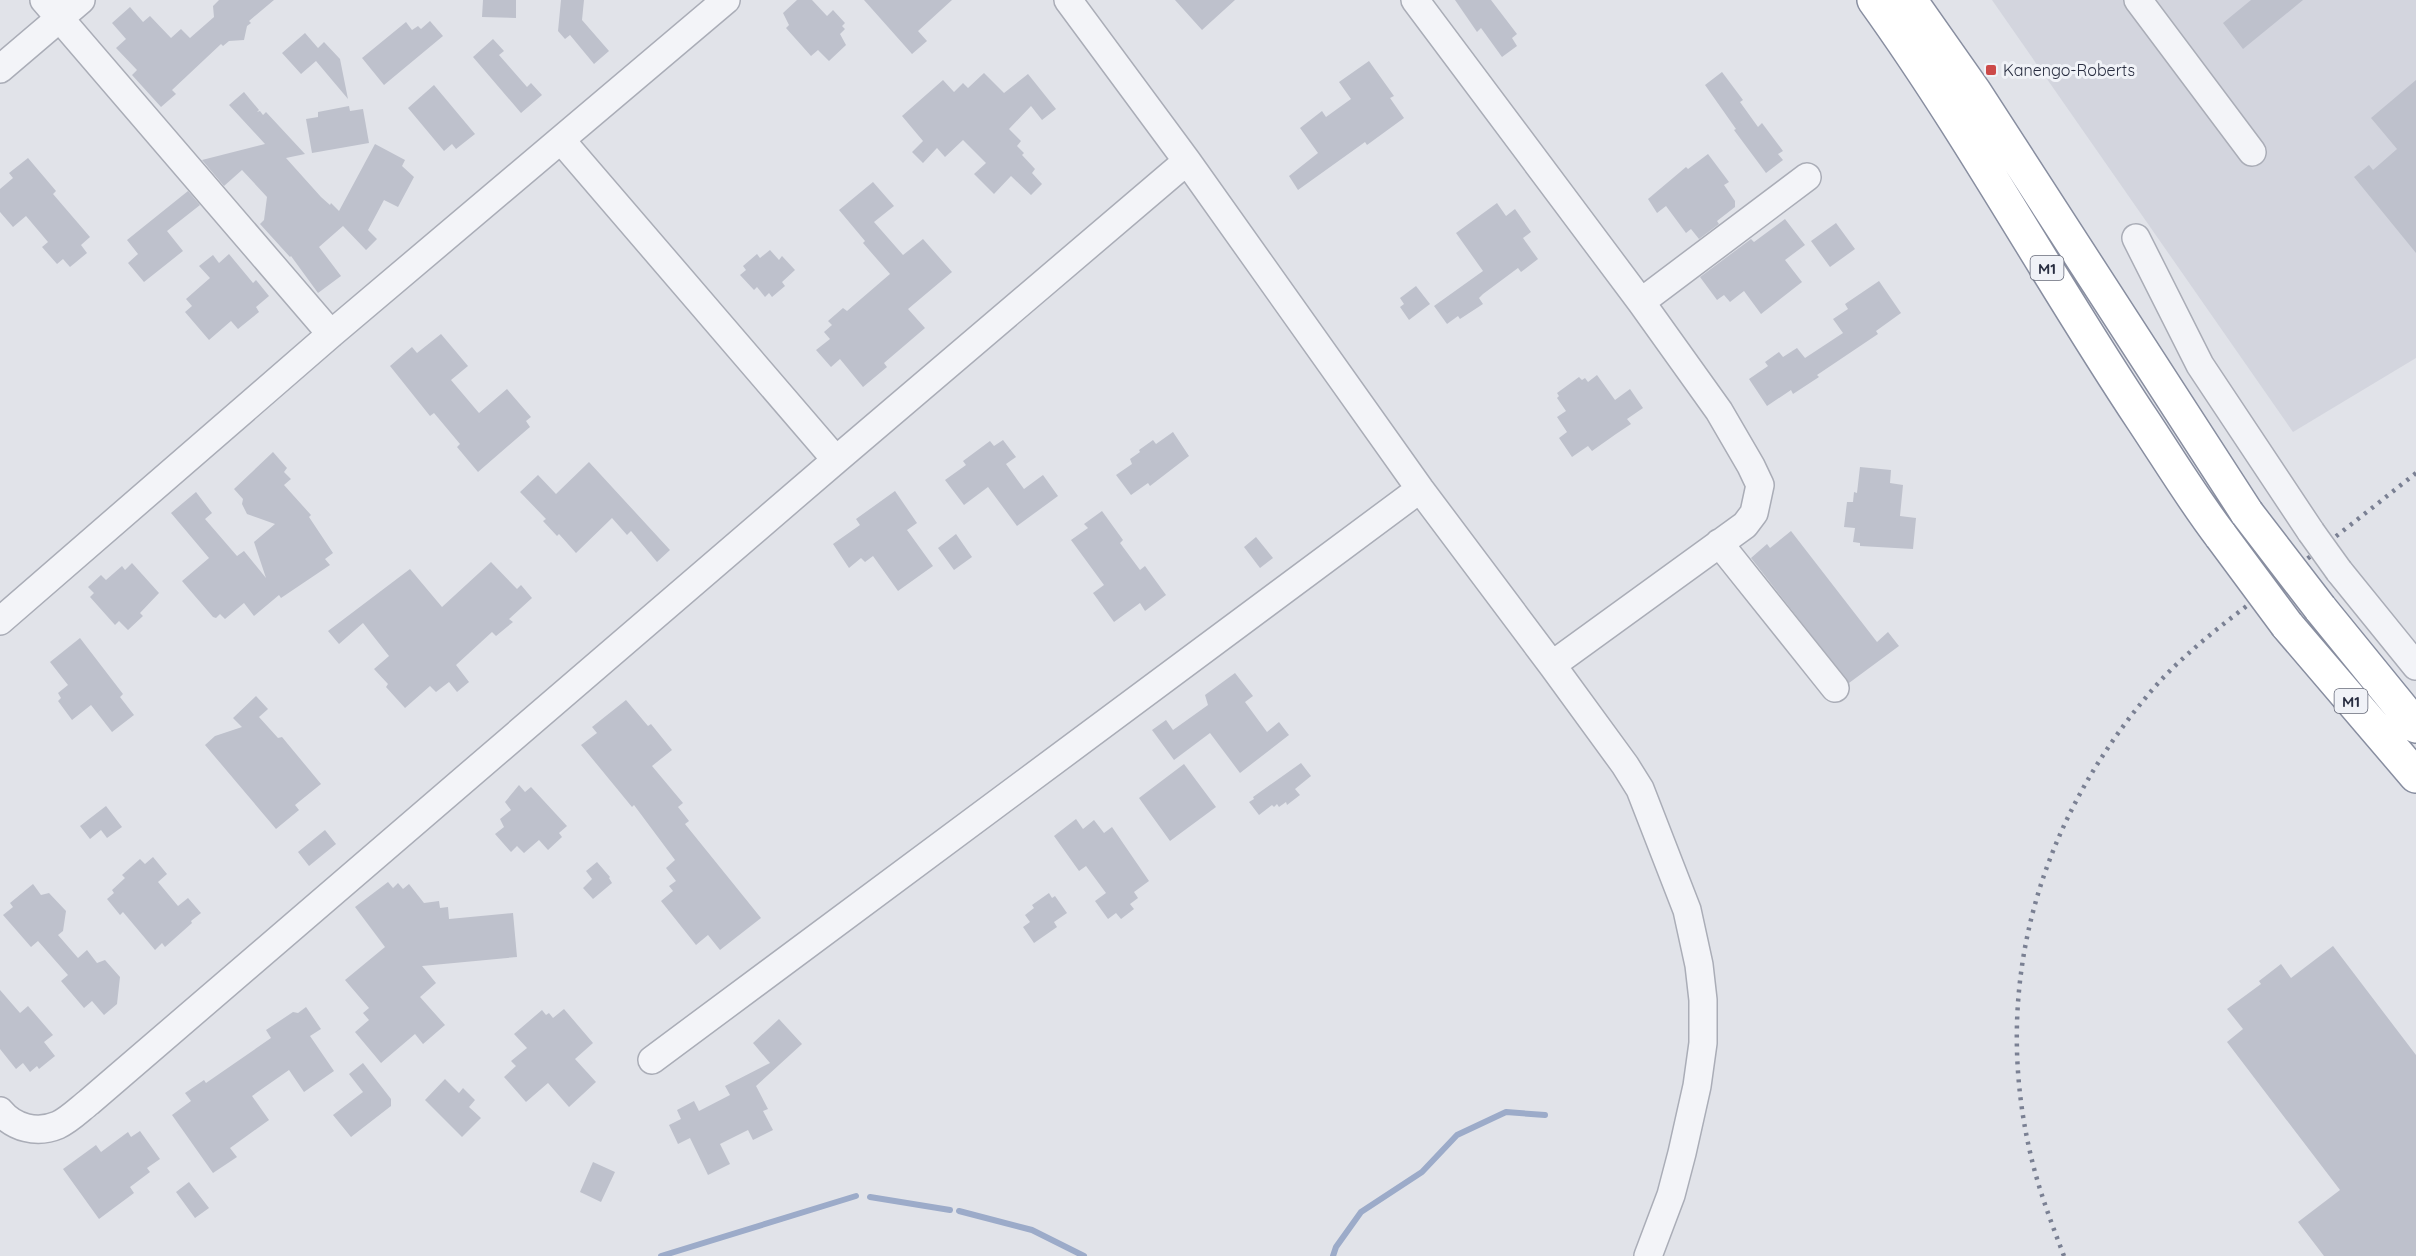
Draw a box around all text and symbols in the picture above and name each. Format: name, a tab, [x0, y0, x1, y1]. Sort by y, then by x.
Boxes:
place label: Kanengo-Roberts	[2003, 60, 2135, 80]
marker: Kanengo-Roberts	[1984, 63, 1998, 77]
road number: M1	[2030, 256, 2064, 280]
road number: M1	[2334, 689, 2368, 713]

